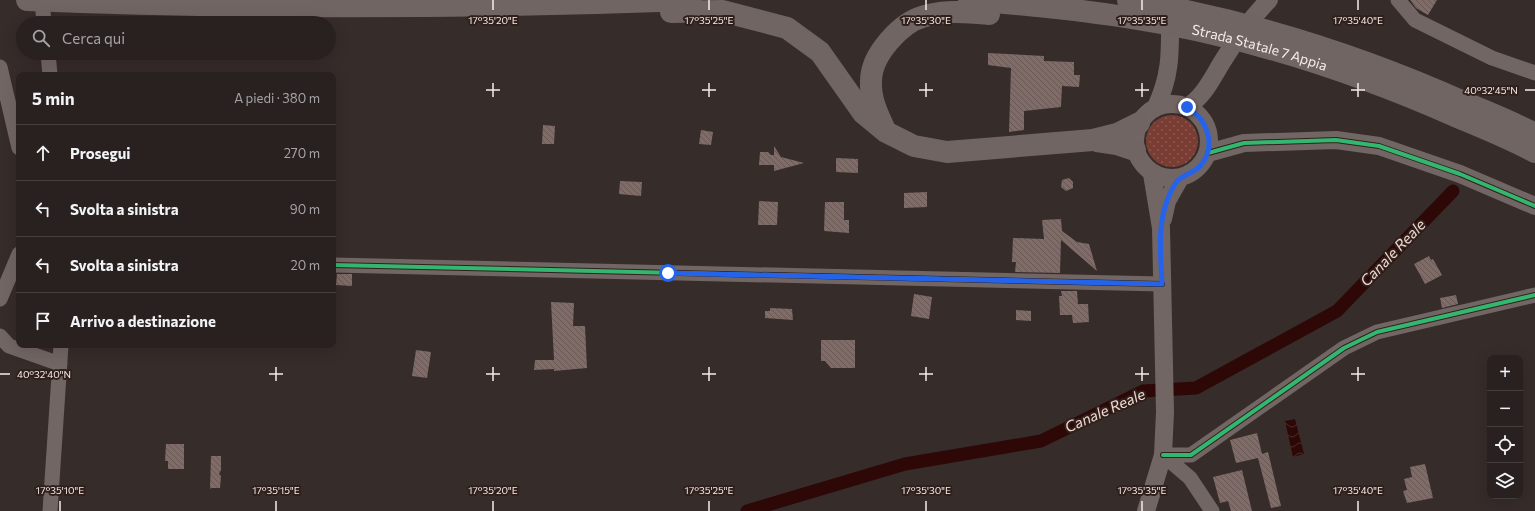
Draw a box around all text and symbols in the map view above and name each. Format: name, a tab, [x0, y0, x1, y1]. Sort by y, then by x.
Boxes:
text: 17°35'20"E	[468, 14, 518, 26]
text: 17°35'25"E	[685, 14, 733, 26]
text: 17°35'30"E	[901, 14, 951, 26]
text: 17°35'35"E	[1118, 14, 1167, 26]
text: 17°35'40"E	[1333, 14, 1383, 26]
search box	[16, 16, 336, 60]
street label: Strada Statale 7 Appia	[1190, 20, 1330, 74]
icon: search	[30, 27, 52, 49]
text: Cerca qui	[62, 29, 125, 47]
text: 40°32'45"N	[1464, 84, 1518, 96]
text: 5 min	[32, 88, 75, 109]
text: A piedi · 380 m	[234, 90, 320, 106]
route end	[1178, 98, 1196, 116]
icon: ahead	[32, 142, 54, 164]
text: Prosegui	[70, 144, 130, 162]
text: 270 m	[284, 145, 320, 161]
icon: left	[32, 198, 54, 220]
text: Svolta a sinistra	[70, 200, 179, 218]
text: 90 m	[290, 201, 320, 217]
water label: Canale Reale	[1356, 215, 1429, 290]
icon: left	[32, 254, 54, 276]
text: Svolta a sinistra	[70, 256, 179, 274]
text: 20 m	[291, 257, 320, 273]
route start	[659, 264, 677, 282]
icon: arrive	[32, 310, 54, 332]
text: Arrivo a destinazione	[70, 312, 216, 330]
map controls	[1487, 355, 1523, 499]
button: +	[1487, 355, 1523, 391]
text: 40°32'40"N	[17, 368, 71, 380]
water label: Canale Reale	[1062, 384, 1148, 436]
button: −	[1487, 391, 1523, 427]
button: locate	[1487, 427, 1523, 463]
button: layers	[1487, 463, 1523, 499]
text: 17°35'10"E	[36, 484, 84, 496]
text: 17°35'15"E	[252, 484, 300, 496]
text: 17°35'20"E	[468, 484, 518, 496]
text: 17°35'25"E	[685, 484, 733, 496]
text: 17°35'30"E	[901, 484, 951, 496]
text: 17°35'35"E	[1118, 484, 1167, 496]
text: 17°35'40"E	[1333, 484, 1383, 496]

